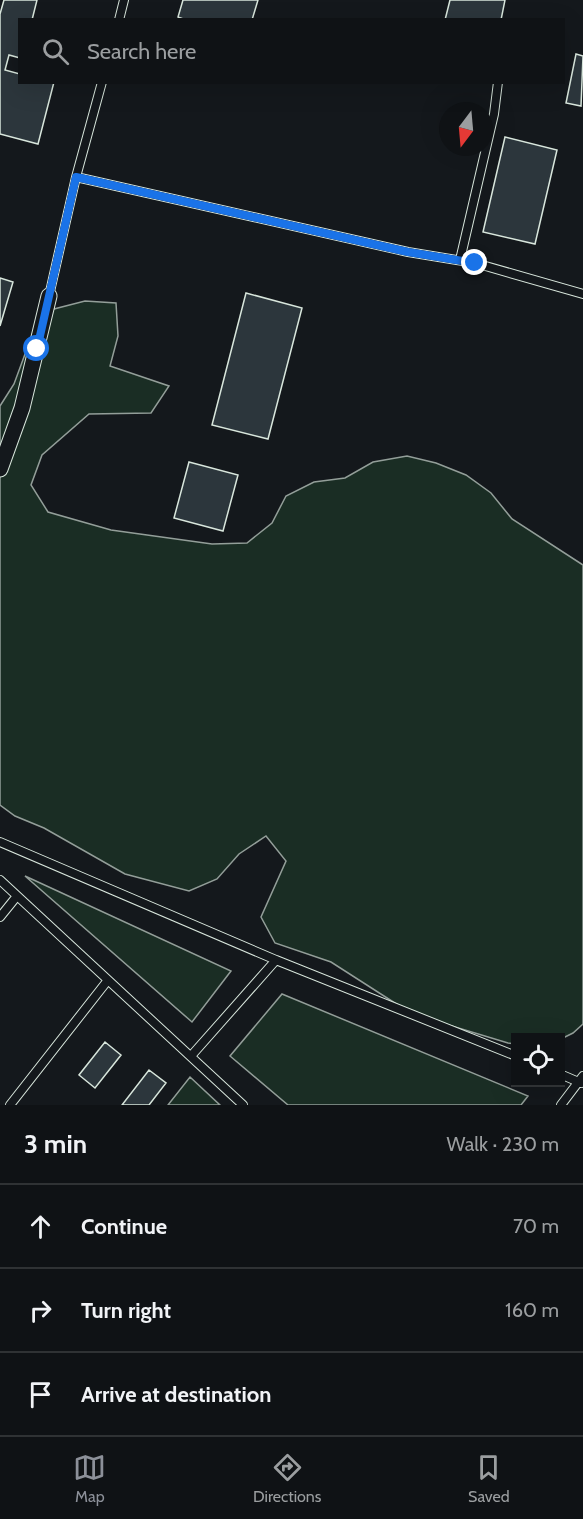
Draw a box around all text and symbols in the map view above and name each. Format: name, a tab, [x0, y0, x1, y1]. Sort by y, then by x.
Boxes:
search box	[18, 18, 565, 84]
icon: search	[39, 35, 72, 68]
text: Search here	[87, 38, 196, 65]
north arrow	[439, 102, 493, 156]
route end	[461, 249, 487, 275]
route start	[23, 335, 49, 361]
map controls	[511, 1033, 565, 1087]
button: locate	[511, 1033, 565, 1087]
text: 3 min	[24, 1128, 87, 1160]
text: Walk · 230 m	[447, 1132, 559, 1156]
icon: ahead	[24, 1210, 57, 1243]
text: Continue	[81, 1213, 167, 1240]
text: 70 m	[513, 1214, 559, 1238]
icon: right	[24, 1294, 57, 1327]
text: Turn right	[81, 1297, 171, 1324]
text: 160 m	[505, 1298, 559, 1322]
icon: arrive	[24, 1378, 57, 1411]
text: Arrive at destination	[81, 1381, 271, 1408]
tab: Map	[73, 1451, 106, 1506]
tab: Directions	[253, 1451, 321, 1506]
tab: Saved	[468, 1451, 510, 1506]

